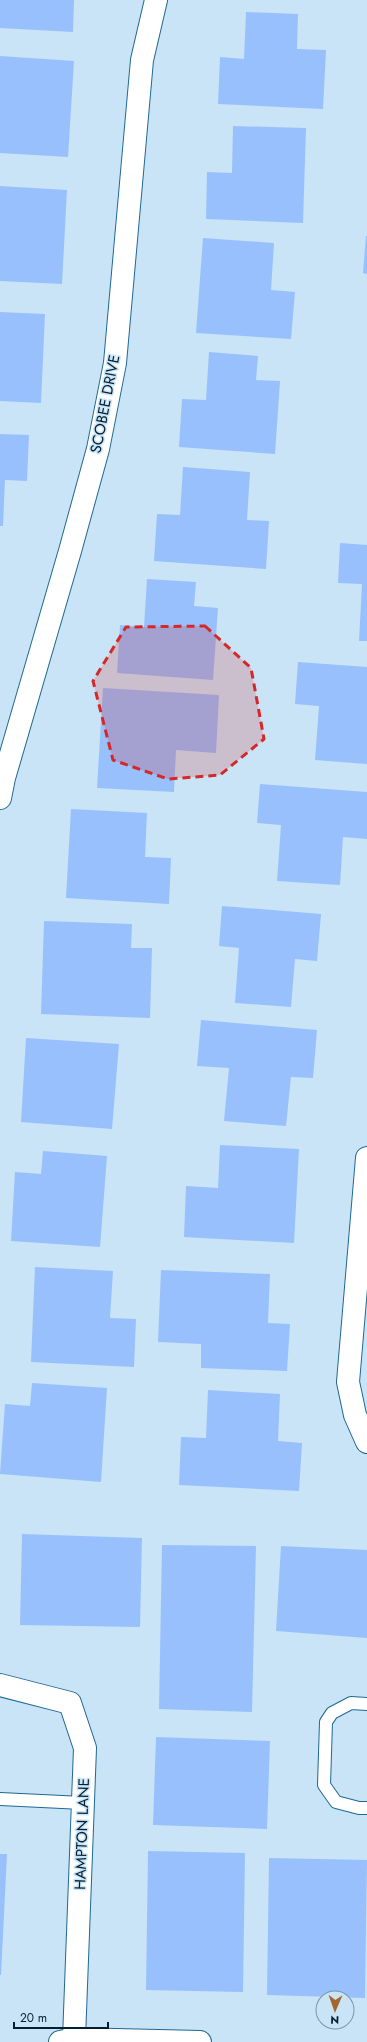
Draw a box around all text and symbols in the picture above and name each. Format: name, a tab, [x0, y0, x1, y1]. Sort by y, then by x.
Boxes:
street label: SCOBEE DRIVE	[85, 353, 125, 455]
street label: HAMPTON LANE	[69, 1778, 95, 1890]
north arrow	[315, 1990, 355, 2030]
scale bar	[14, 2004, 108, 2030]
text: 20 m	[20, 2009, 47, 2027]
text: N	[330, 2012, 339, 2028]

